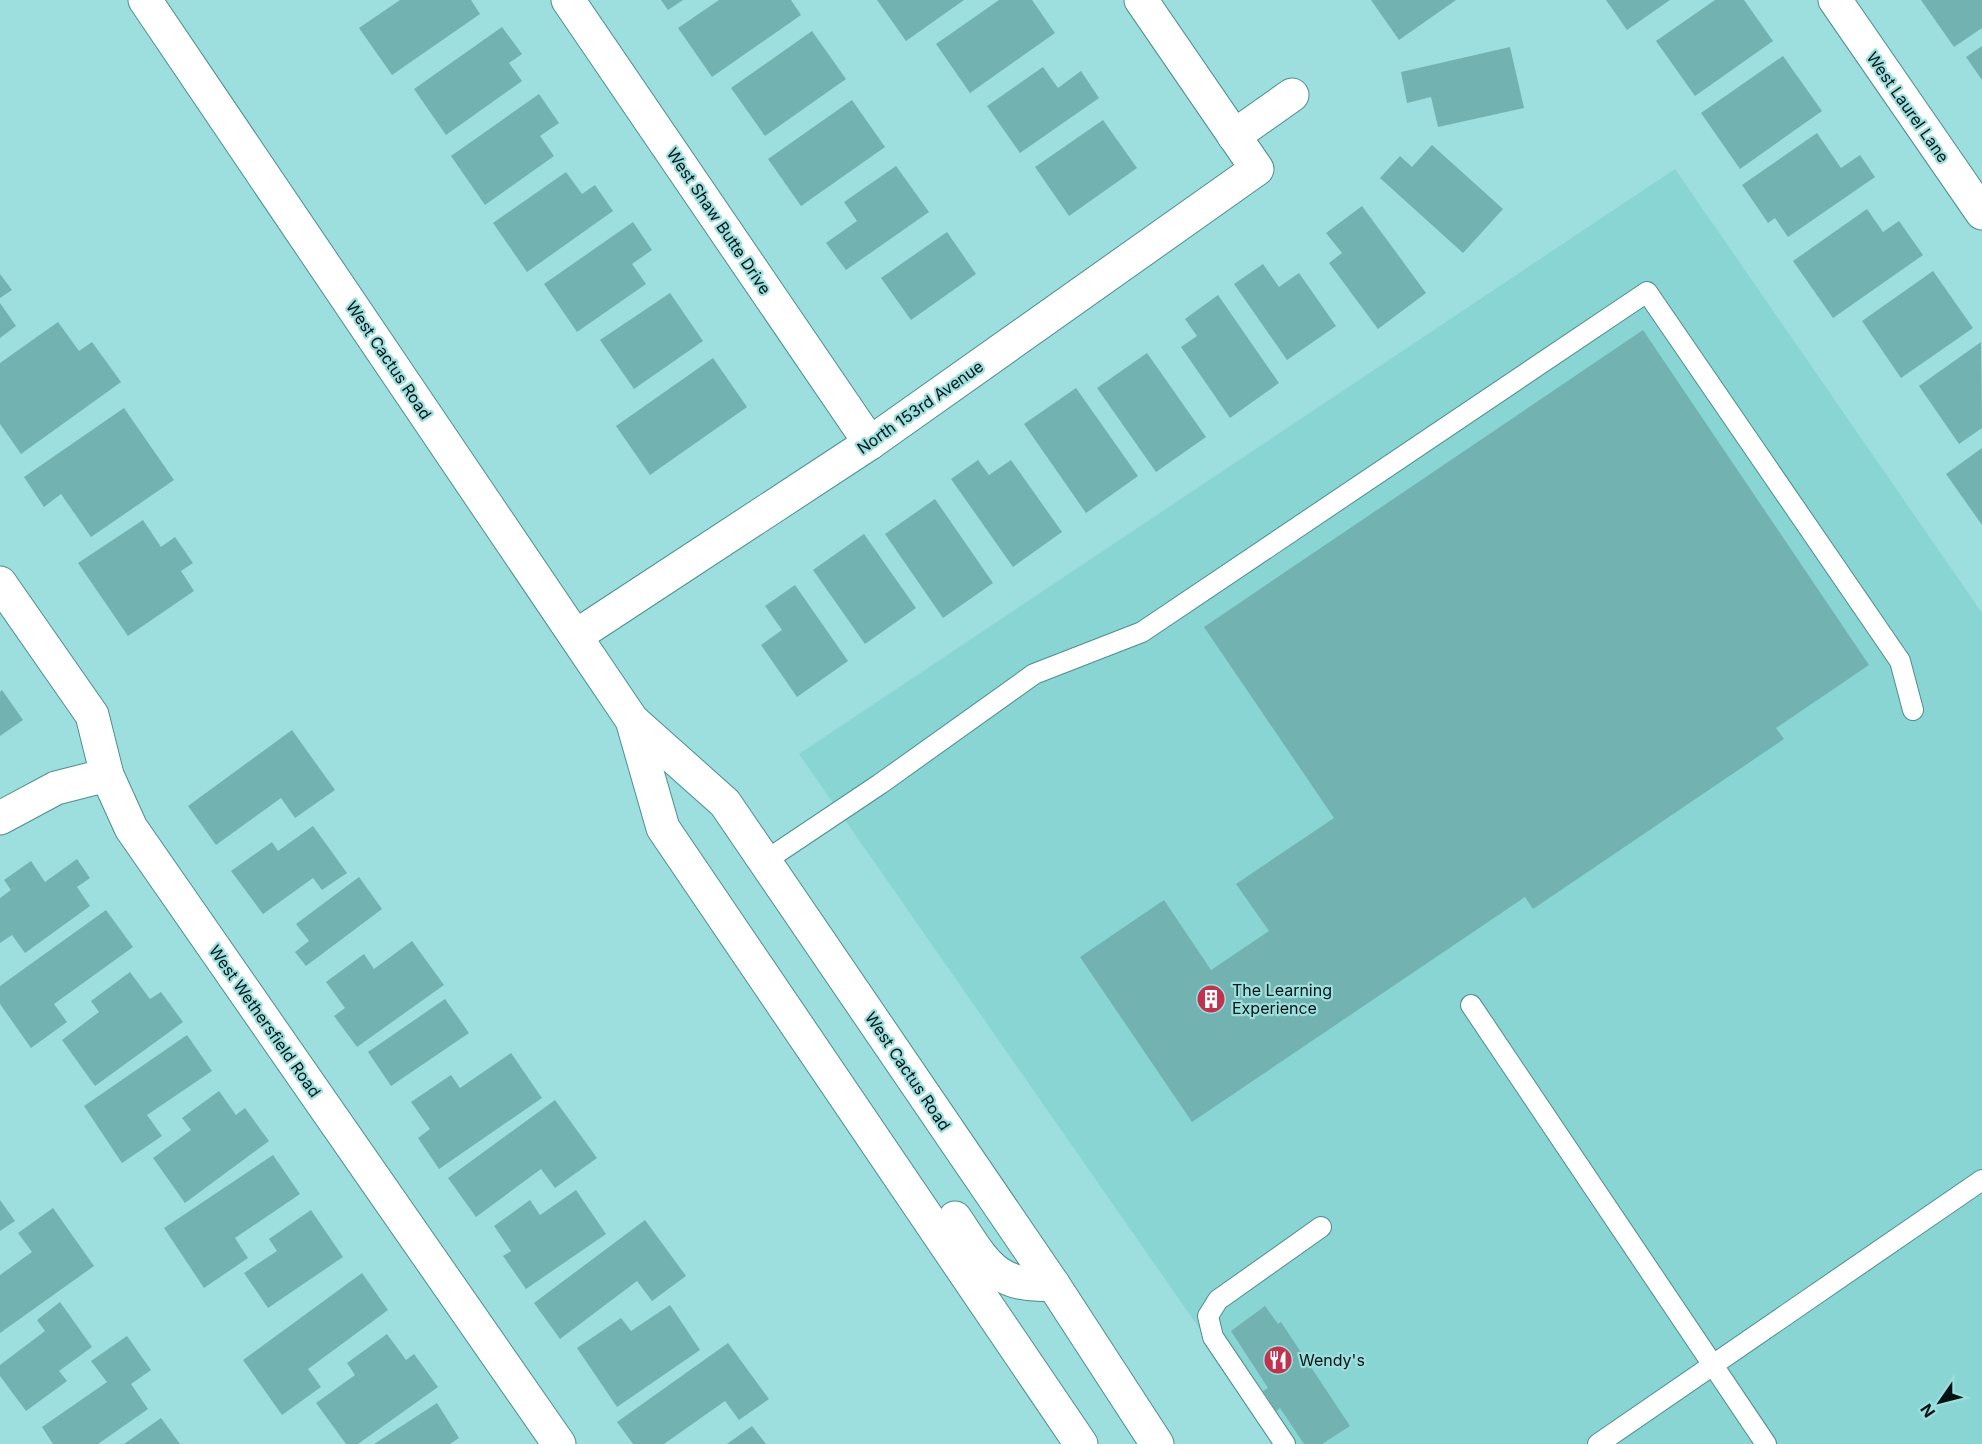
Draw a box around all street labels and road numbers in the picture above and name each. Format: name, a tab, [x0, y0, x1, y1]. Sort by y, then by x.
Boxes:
street label: West Laurel Lane	[1862, 48, 1954, 166]
street label: West Shaw Butte Drive	[663, 144, 775, 298]
street label: West Cactus Road	[342, 297, 436, 423]
street label: North 153rd Avenue	[853, 356, 987, 458]
street label: West Wethersfield Road	[205, 941, 325, 1101]
street label: West Cactus Road	[861, 1008, 955, 1134]

